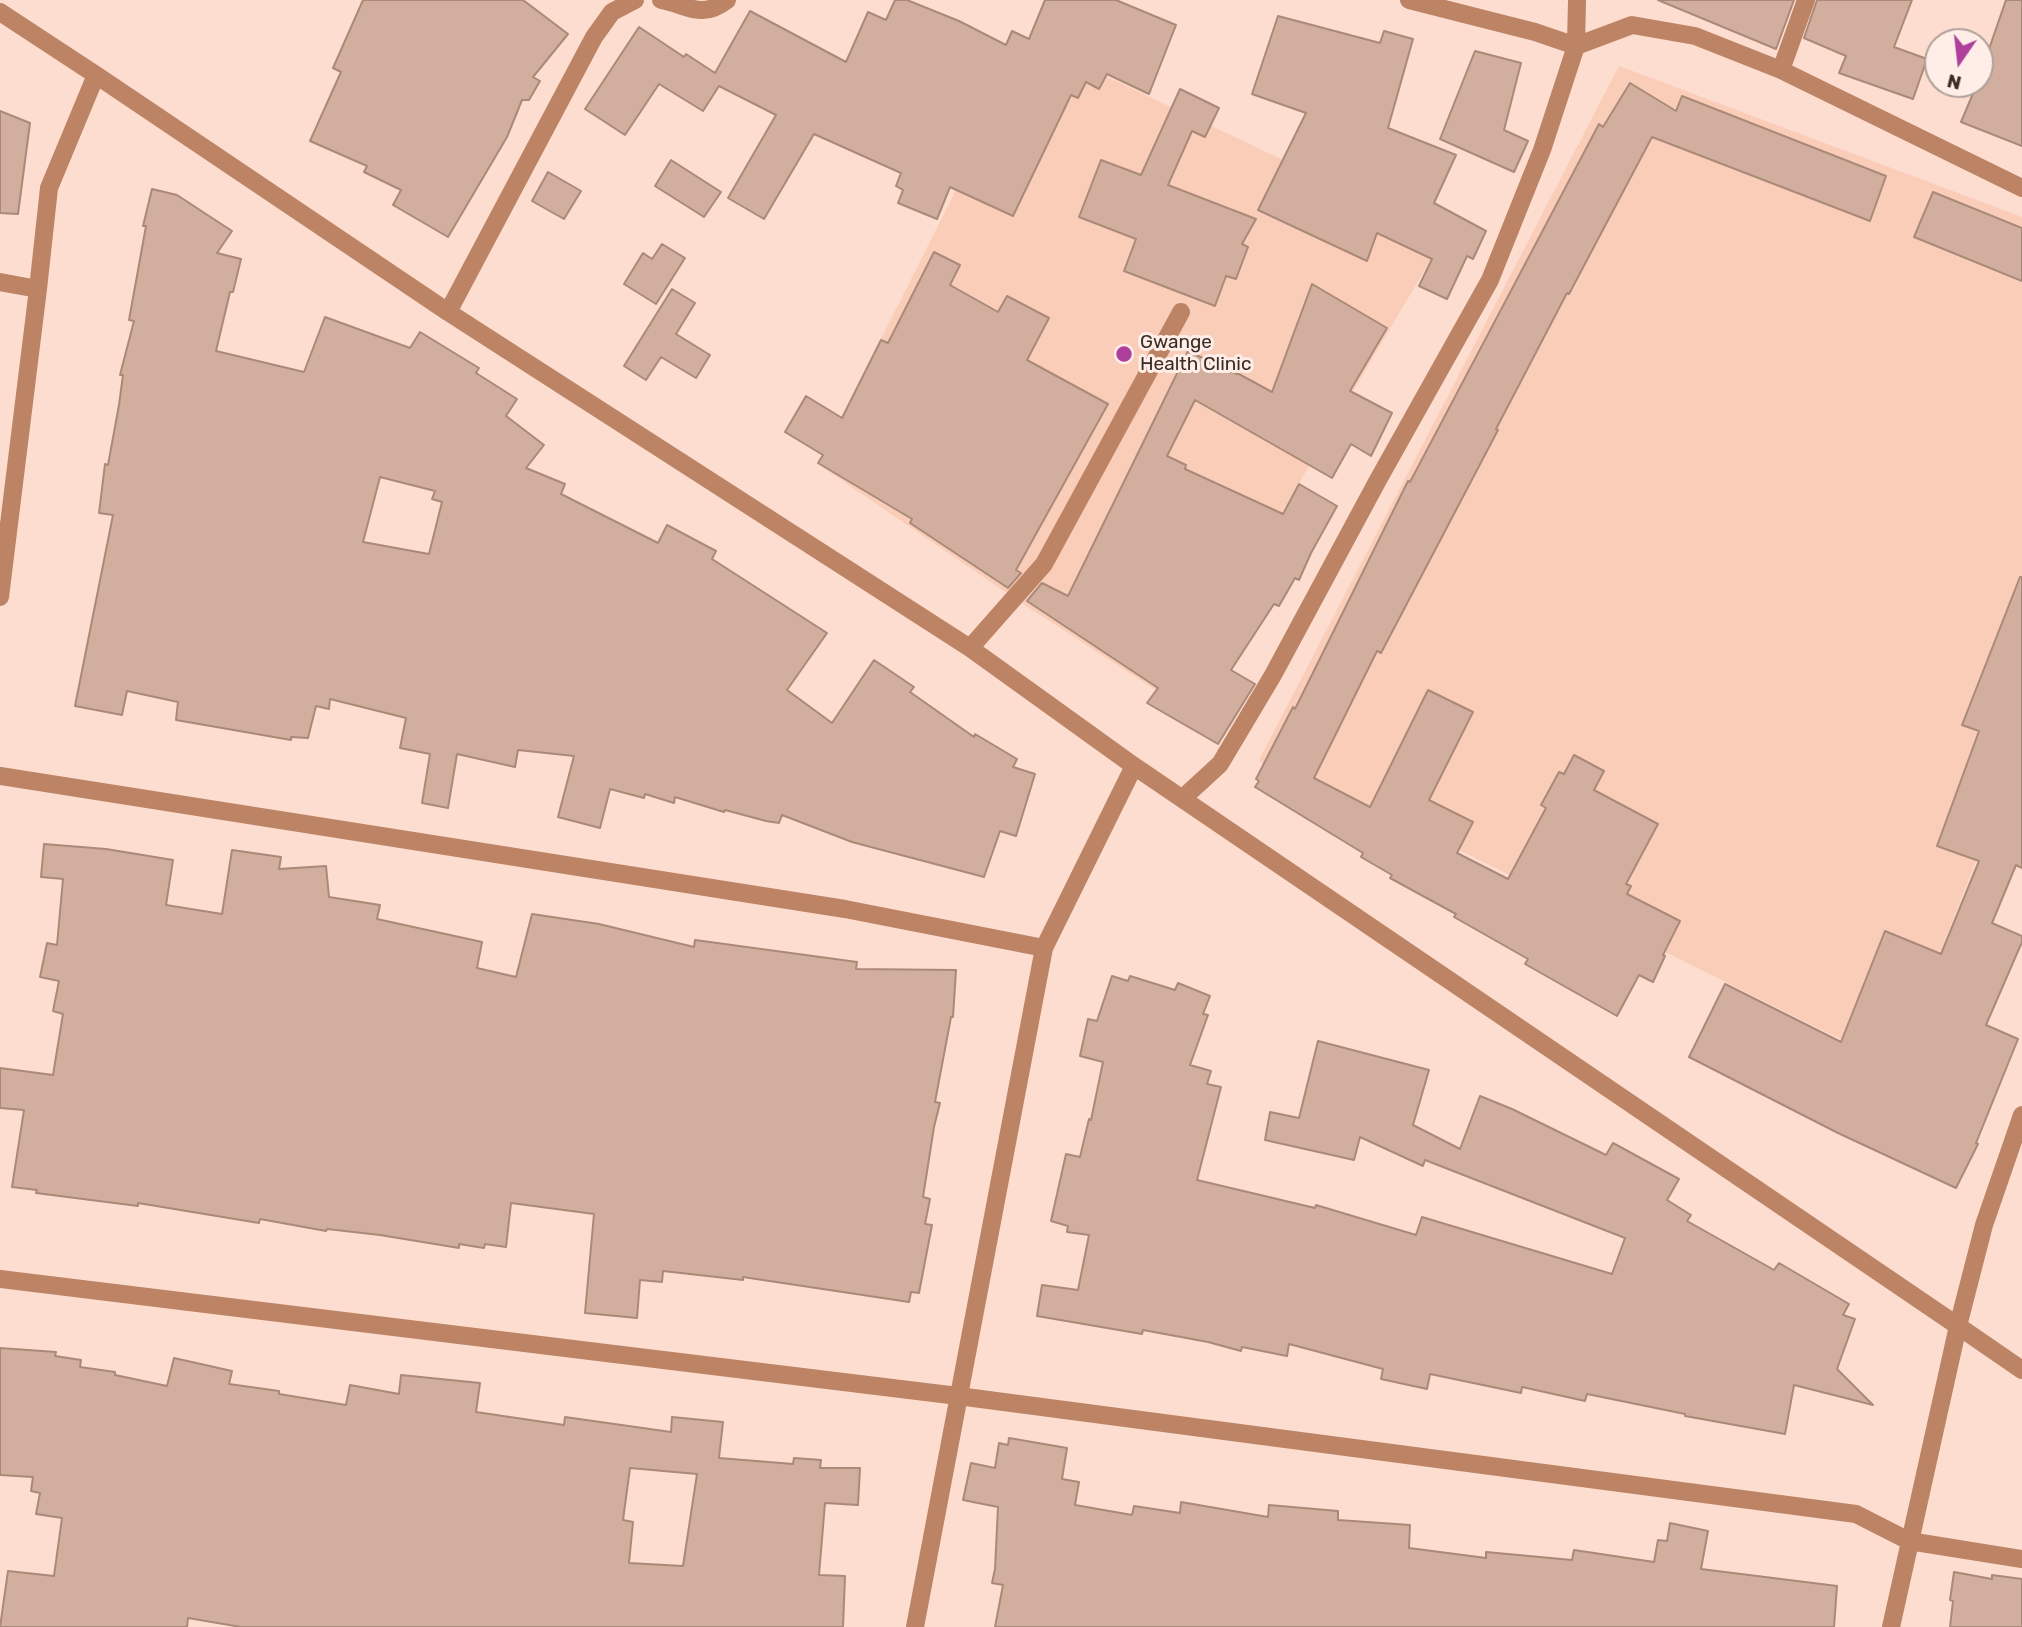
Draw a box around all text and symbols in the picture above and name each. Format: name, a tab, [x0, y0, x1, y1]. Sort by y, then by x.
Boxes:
north arrow	[1924, 28, 1994, 98]
text: N	[1945, 69, 1964, 95]
place label: Gwange Health Clinic	[1140, 332, 1251, 376]
marker: Gwange Health Clinic	[1114, 344, 1134, 364]

